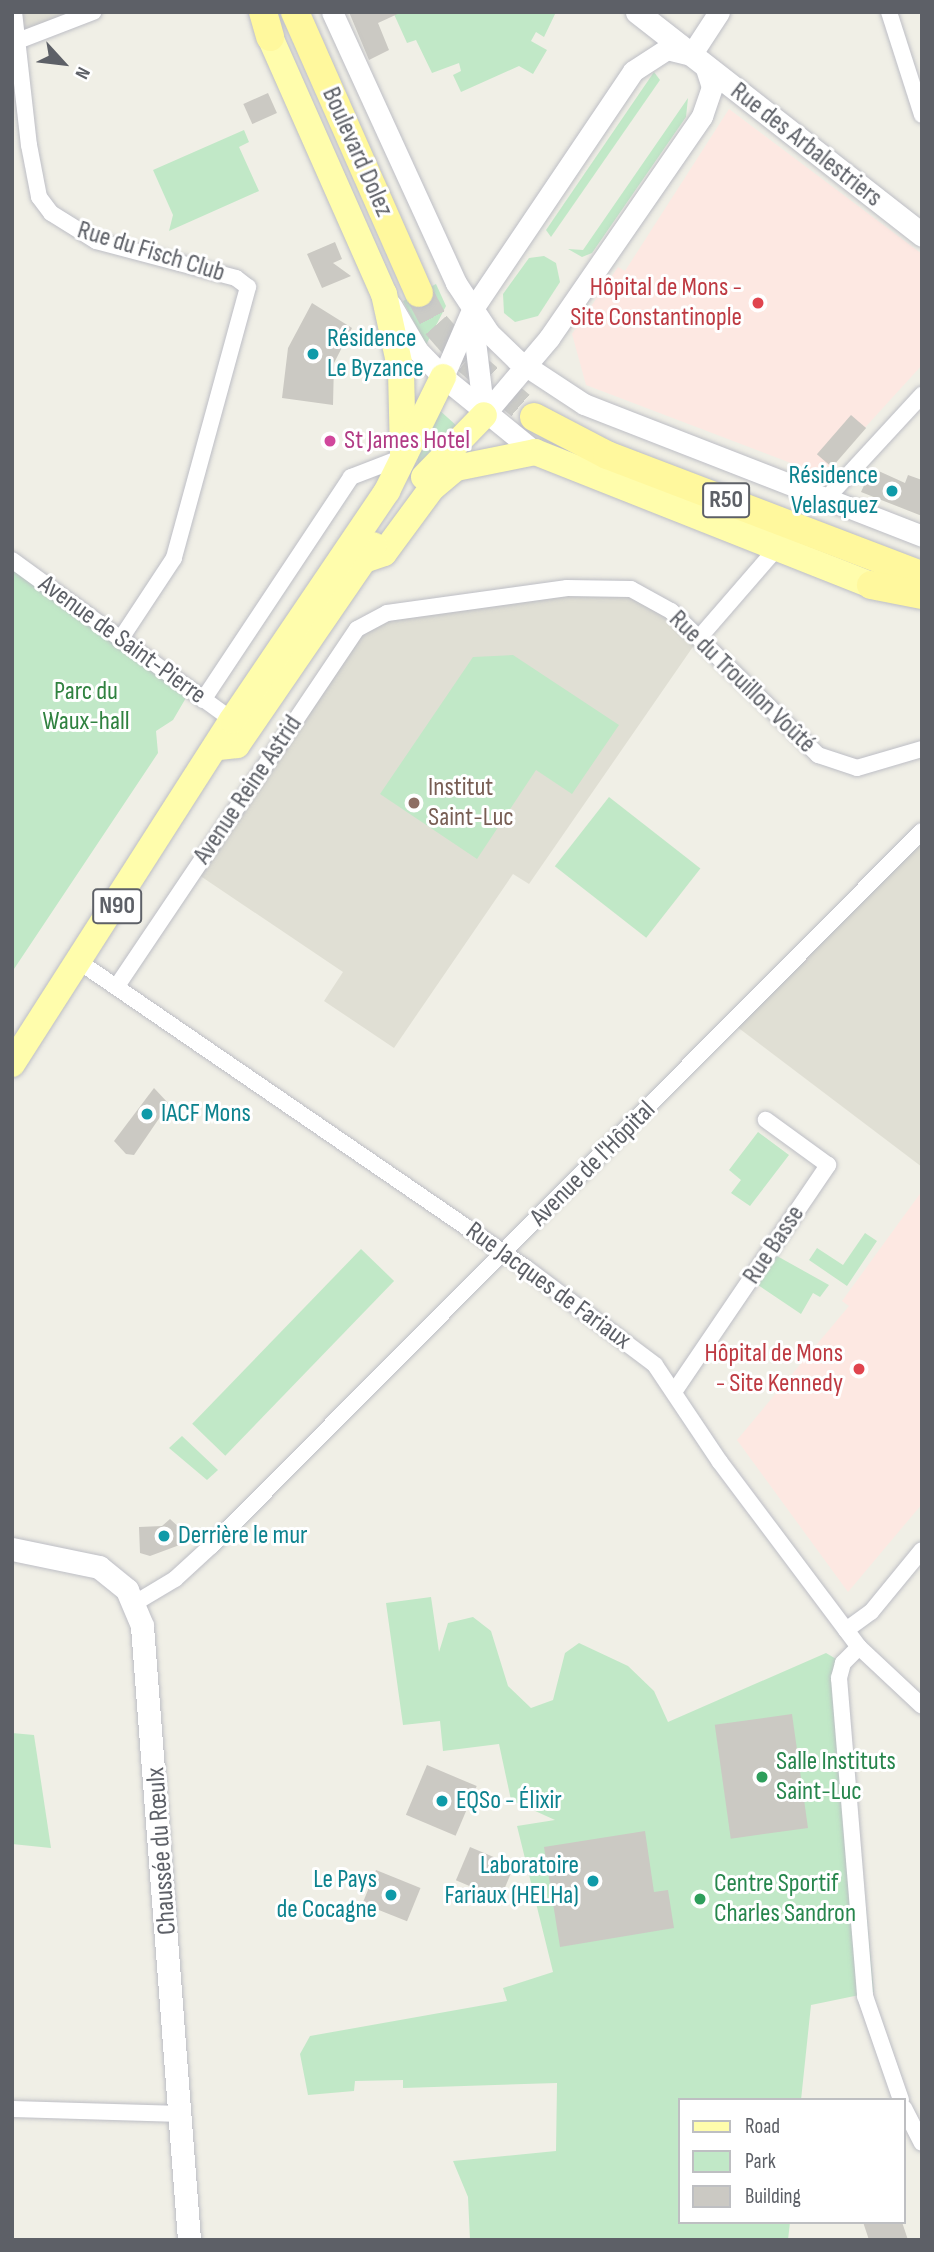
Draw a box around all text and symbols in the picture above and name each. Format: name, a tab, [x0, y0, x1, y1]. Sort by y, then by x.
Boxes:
north arrow	[28, 28, 98, 98]
text: N	[70, 63, 95, 83]
street label: Rue des Arbalestriers	[724, 76, 888, 214]
street label: Boulevard Dolez	[315, 83, 399, 221]
street label: Rue du Fisch Club	[74, 215, 228, 289]
place label: Hôpital de Mons - Site Constantinople	[570, 272, 742, 334]
marker: Hôpital de Mons - Site Constantinople	[748, 293, 768, 313]
place label: Résidence Le Byzance	[327, 323, 424, 384]
marker: Résidence Le Byzance	[305, 346, 321, 362]
place label: St James Hotel	[344, 425, 470, 457]
marker: St James Hotel	[322, 433, 338, 449]
place label: Résidence Velasquez	[789, 460, 878, 522]
road number: R50	[702, 480, 750, 520]
marker: Résidence Velasquez	[884, 483, 900, 499]
street label: Avenue de Saint-Pierre	[32, 569, 212, 711]
street label: Rue du Trouillon Voûté	[662, 604, 822, 760]
park label: Parc du Waux-hall	[42, 676, 130, 738]
street label: Avenue Reine Astrid	[187, 710, 309, 870]
place label: Institut Saint-Luc	[428, 772, 514, 834]
marker: Institut Saint-Luc	[406, 795, 422, 811]
road number: N90	[91, 885, 143, 926]
street label: Avenue de l'Hôpital	[524, 1095, 662, 1233]
place label: IACF Mons	[161, 1098, 251, 1130]
marker: IACF Mons	[139, 1106, 155, 1122]
street label: Rue Basse	[736, 1200, 812, 1290]
street label: Rue Jacques de Fariaux	[459, 1216, 637, 1356]
place label: Hôpital de Mons - Site Kennedy	[704, 1338, 843, 1400]
marker: Hôpital de Mons - Site Kennedy	[849, 1359, 869, 1379]
place label: Derrière le mur	[178, 1520, 308, 1552]
marker: Derrière le mur	[156, 1528, 172, 1544]
place label: Salle Instituts Saint-Luc	[776, 1746, 896, 1808]
street label: Chaussée du Rœulx	[141, 1766, 183, 1936]
marker: Salle Instituts Saint-Luc	[754, 1769, 770, 1785]
place label: EQSo - Élixir	[456, 1785, 562, 1817]
marker: EQSo - Élixir	[434, 1793, 450, 1809]
place label: Laboratoire Fariaux (HELHa)	[445, 1850, 579, 1912]
place label: Le Pays de Cocagne	[276, 1864, 377, 1926]
place label: Centre Sportif Charles Sandron	[714, 1868, 856, 1930]
marker: Laboratoire Fariaux (HELHa)	[585, 1873, 601, 1889]
marker: Le Pays de Cocagne	[383, 1887, 399, 1903]
marker: Centre Sportif Charles Sandron	[692, 1891, 708, 1907]
legend	[678, 2098, 906, 2224]
text: Road	[745, 2114, 780, 2139]
text: Park	[745, 2149, 776, 2174]
text: Building	[745, 2184, 801, 2209]

